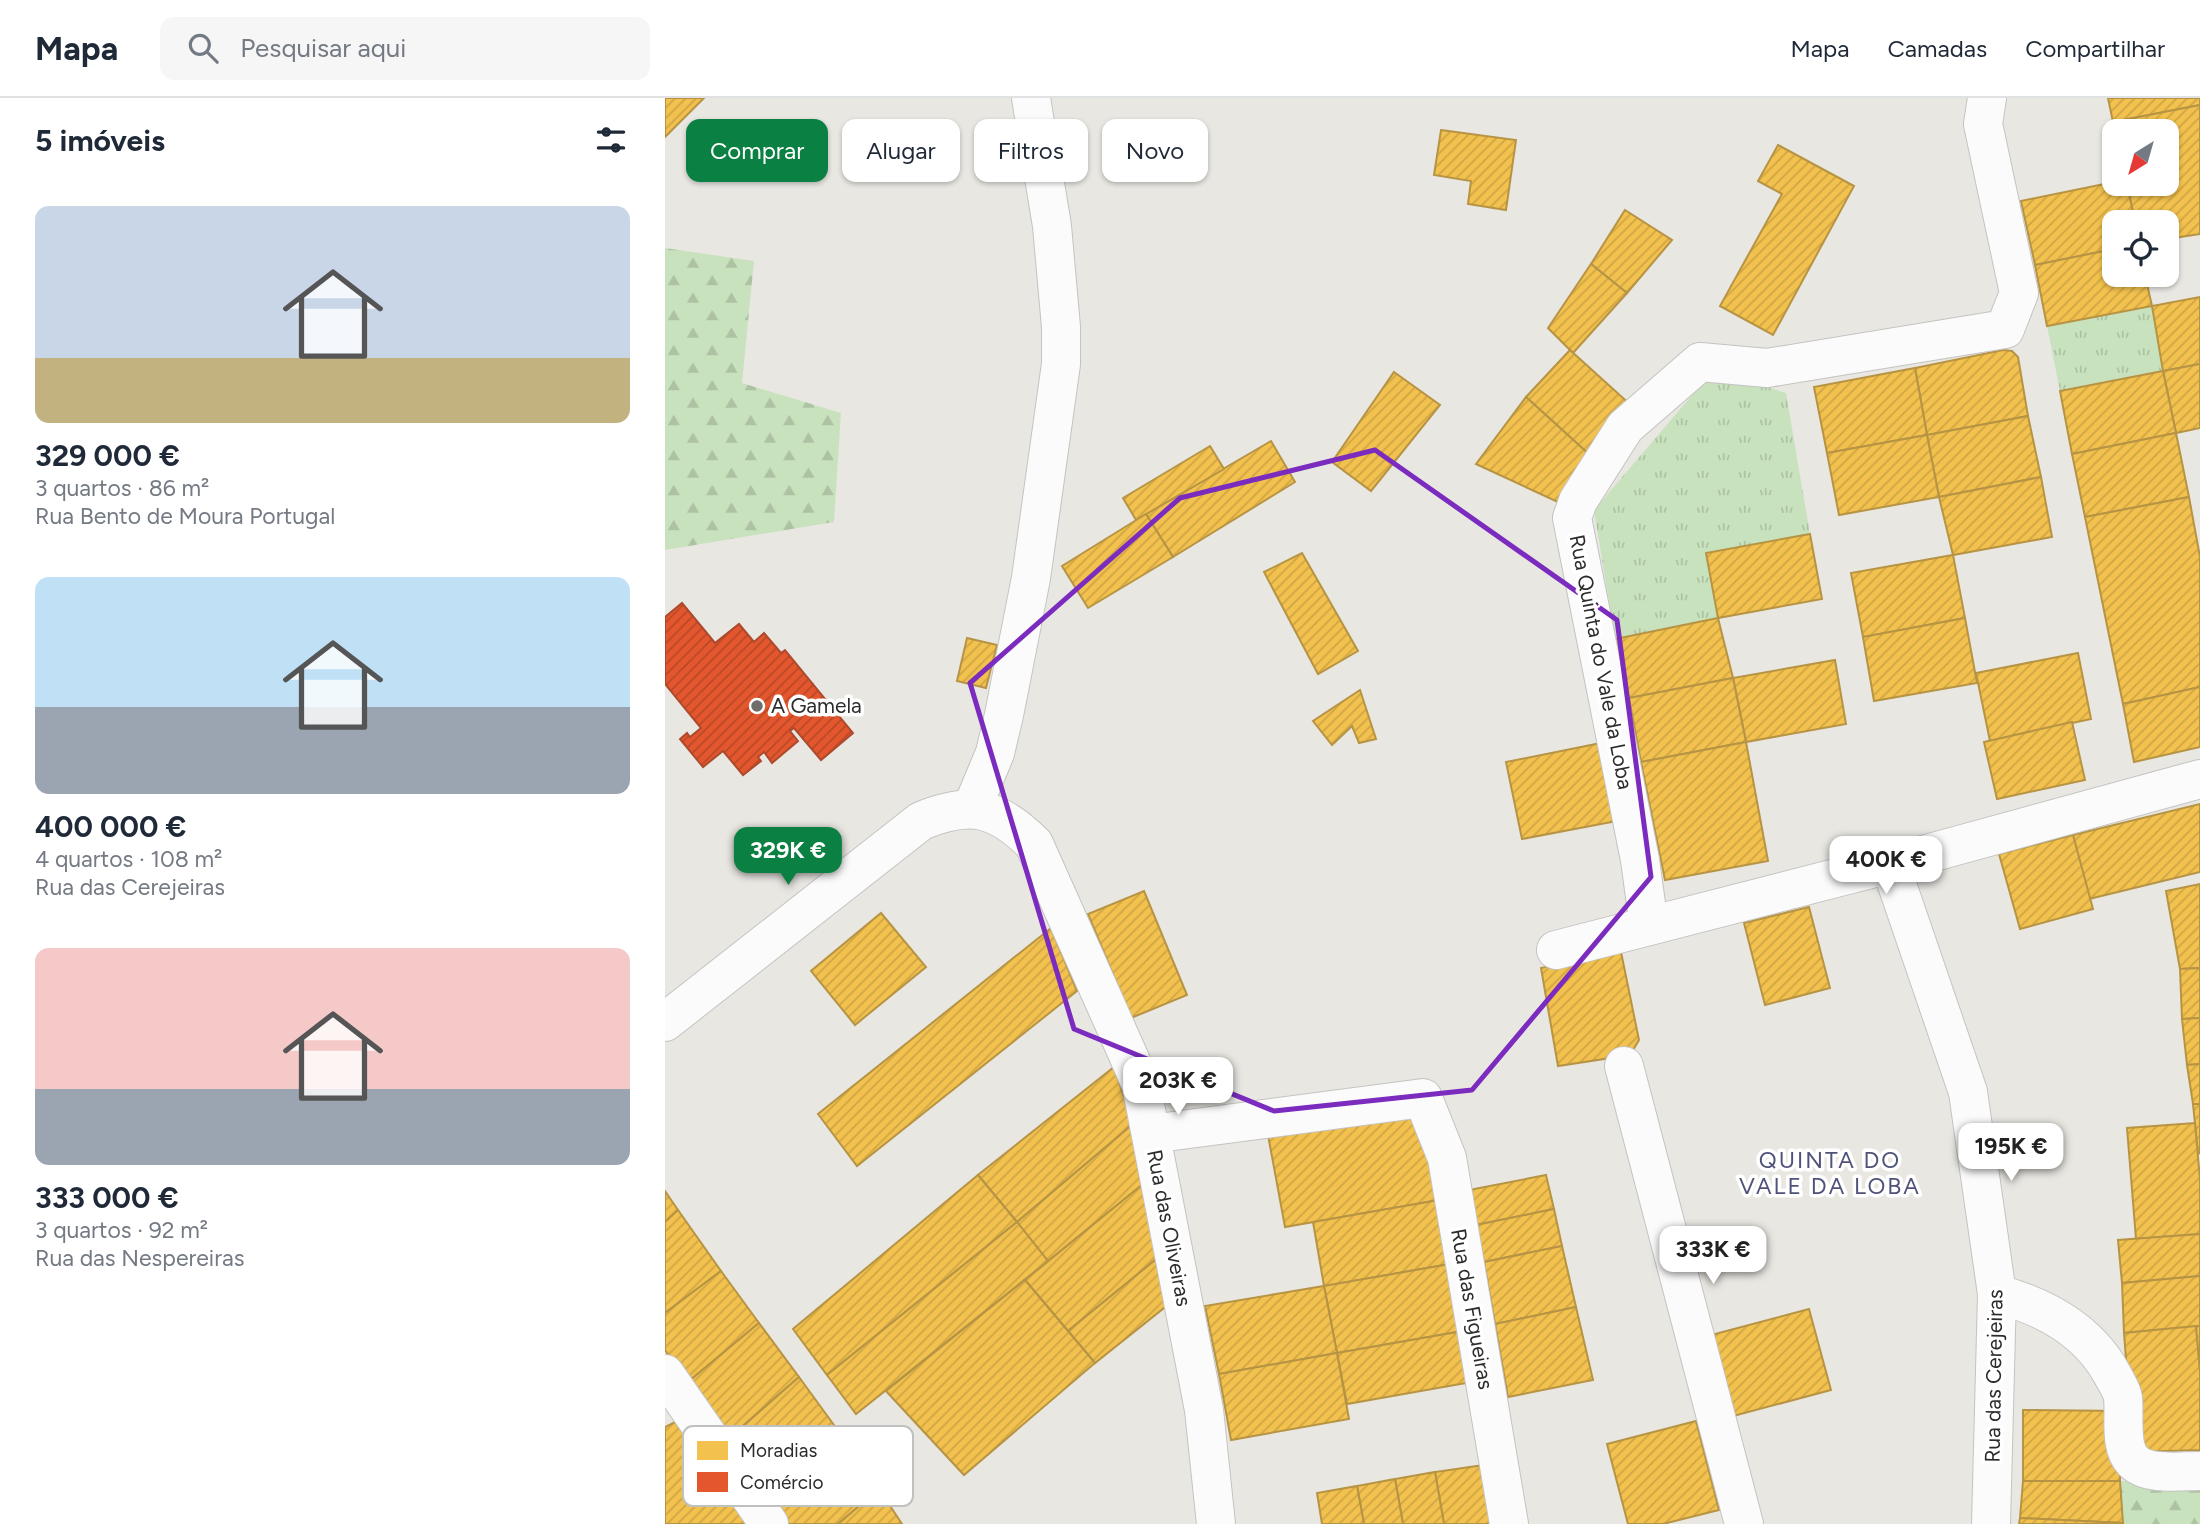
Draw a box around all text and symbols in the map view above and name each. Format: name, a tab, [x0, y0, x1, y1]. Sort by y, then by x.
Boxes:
search box	[160, 17, 650, 80]
text: Mapa	[35, 29, 118, 68]
icon: search	[184, 29, 222, 67]
text: Pesquisar aqui	[240, 32, 406, 64]
text: Mapa	[1790, 34, 1849, 63]
text: Camadas	[1887, 34, 1987, 63]
text: Compartilhar	[2025, 34, 2165, 63]
chip: Comprar	[686, 119, 828, 182]
chip: Alugar	[842, 119, 960, 182]
chip: Filtros	[974, 119, 1088, 182]
chip: Novo	[1102, 119, 1208, 182]
north arrow	[2102, 119, 2179, 196]
map controls	[2102, 119, 2179, 287]
icon: filters	[592, 121, 630, 159]
text: 5 imóveis	[35, 122, 165, 159]
button: locate	[2102, 210, 2179, 287]
icon: home	[270, 251, 396, 377]
text: 329 000 €	[35, 437, 180, 474]
text: 3 quartos · 86 m²	[35, 474, 209, 502]
text: Rua Bento de Moura Portugal	[35, 502, 335, 530]
street label: Rua Quinta do Vale da Loba	[1565, 532, 1638, 791]
icon: home	[270, 622, 396, 748]
place label: A Gamela	[771, 693, 862, 718]
marker: A Gamela	[749, 698, 765, 714]
text: 400 000 €	[35, 808, 186, 845]
pin: 329K €	[731, 828, 845, 887]
text: 329K €	[750, 836, 826, 864]
pin: 400K €	[1829, 836, 1943, 896]
text: 4 quartos · 108 m²	[35, 845, 222, 873]
text: 400K €	[1845, 845, 1927, 873]
text: Rua das Cerejeiras	[35, 873, 225, 901]
icon: home	[270, 993, 396, 1119]
pin: 203K €	[1121, 1058, 1235, 1117]
text: 203K €	[1139, 1066, 1217, 1094]
pin: 195K €	[1954, 1124, 2068, 1183]
text: 195K €	[1974, 1132, 2048, 1160]
district label: QUINTA DO VALE DA LOBA	[1739, 1146, 1921, 1200]
street label: Rua das Oliveiras	[1142, 1147, 1197, 1308]
text: 333 000 €	[35, 1179, 179, 1216]
text: 3 quartos · 92 m²	[35, 1216, 208, 1244]
street label: Rua das Figueiras	[1446, 1226, 1499, 1391]
pin: 333K €	[1656, 1226, 1770, 1286]
text: 333K €	[1675, 1235, 1751, 1263]
text: Rua das Nespereiras	[35, 1244, 244, 1272]
street label: Rua das Cerejeiras	[1979, 1289, 2008, 1463]
legend	[683, 1426, 913, 1506]
text: Moradias	[740, 1439, 817, 1462]
text: Comércio	[740, 1471, 823, 1494]

